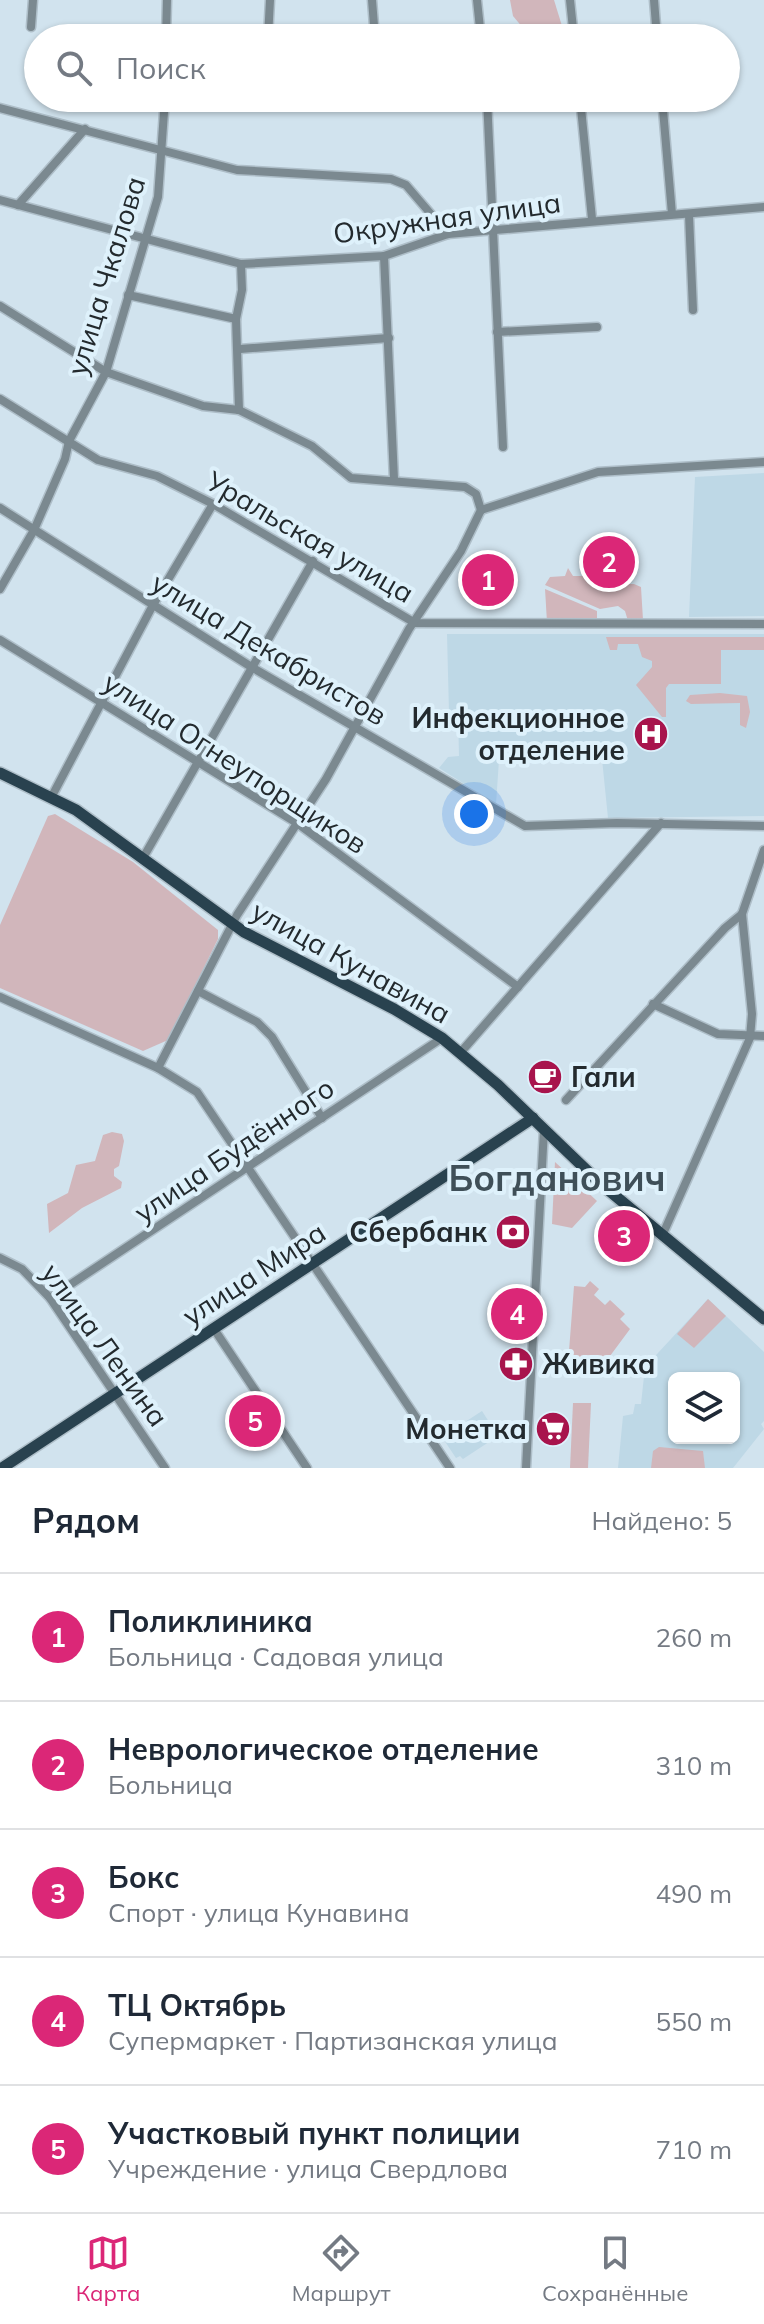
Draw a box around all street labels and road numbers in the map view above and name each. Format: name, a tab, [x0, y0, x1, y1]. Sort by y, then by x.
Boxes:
street label: улица Чкалова	[59, 172, 152, 379]
street label: Окружная улица	[331, 184, 563, 251]
street label: Уральская улица	[199, 462, 420, 610]
street label: улица Декабристов	[145, 565, 393, 733]
street label: улица Огнеупорщиков	[97, 664, 374, 861]
street label: улица Кунавина	[246, 893, 457, 1031]
street label: улица Будённого	[127, 1070, 340, 1229]
street label: улица Мира	[176, 1214, 332, 1333]
street label: улица Ленина	[35, 1256, 176, 1433]

